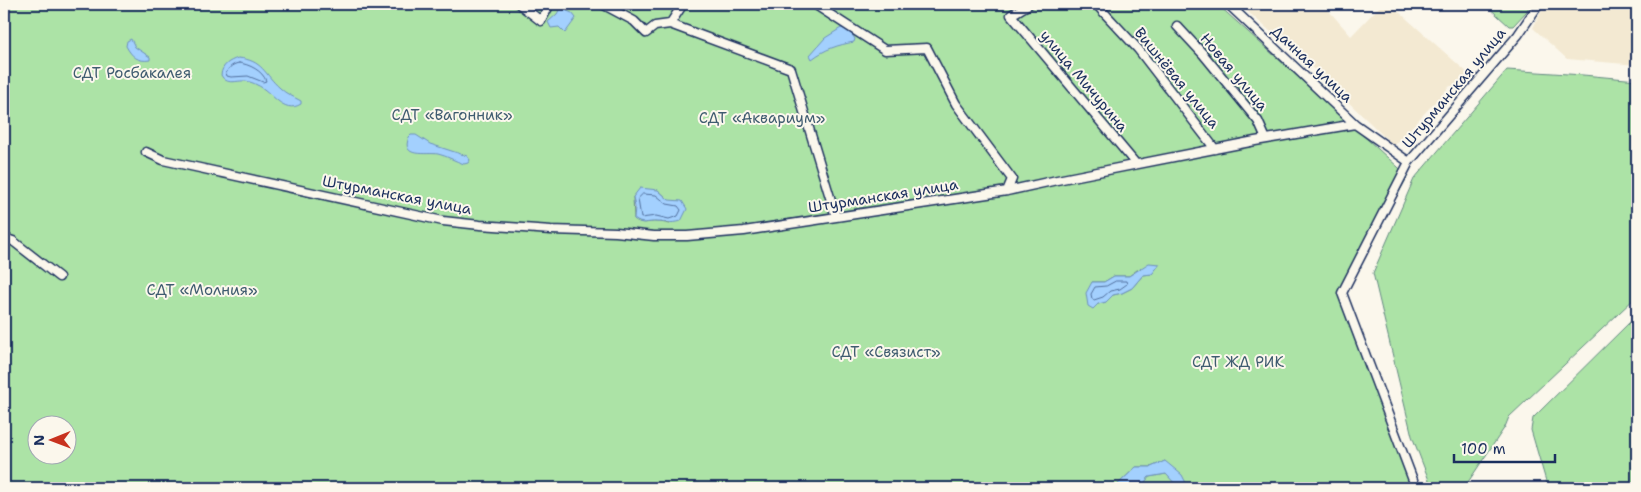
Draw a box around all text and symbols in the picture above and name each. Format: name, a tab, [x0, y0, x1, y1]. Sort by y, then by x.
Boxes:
street label: Дачная улица	[1267, 21, 1358, 108]
street label: Вишнёвая улица	[1130, 23, 1224, 133]
street label: Штурманская улица	[1398, 23, 1511, 153]
street label: улица Мичурина	[1035, 26, 1133, 137]
street label: Новая улица	[1196, 29, 1273, 116]
park label: СДТ Росбакалея	[73, 63, 191, 83]
park label: СДТ «Вагонник»	[392, 105, 512, 125]
park label: СДТ «Аквариум»	[699, 108, 825, 128]
street label: Штурманская улица	[321, 171, 474, 219]
street label: Штурманская улица	[807, 174, 960, 218]
park label: СДТ «Молния»	[147, 280, 257, 300]
park label: СДТ «Связист»	[831, 342, 941, 362]
park label: СДТ ЖД РИК	[1192, 352, 1284, 372]
north arrow	[28, 414, 78, 464]
scale bar	[1454, 432, 1555, 464]
text: N	[30, 435, 48, 446]
text: 100 m	[1461, 439, 1506, 459]

